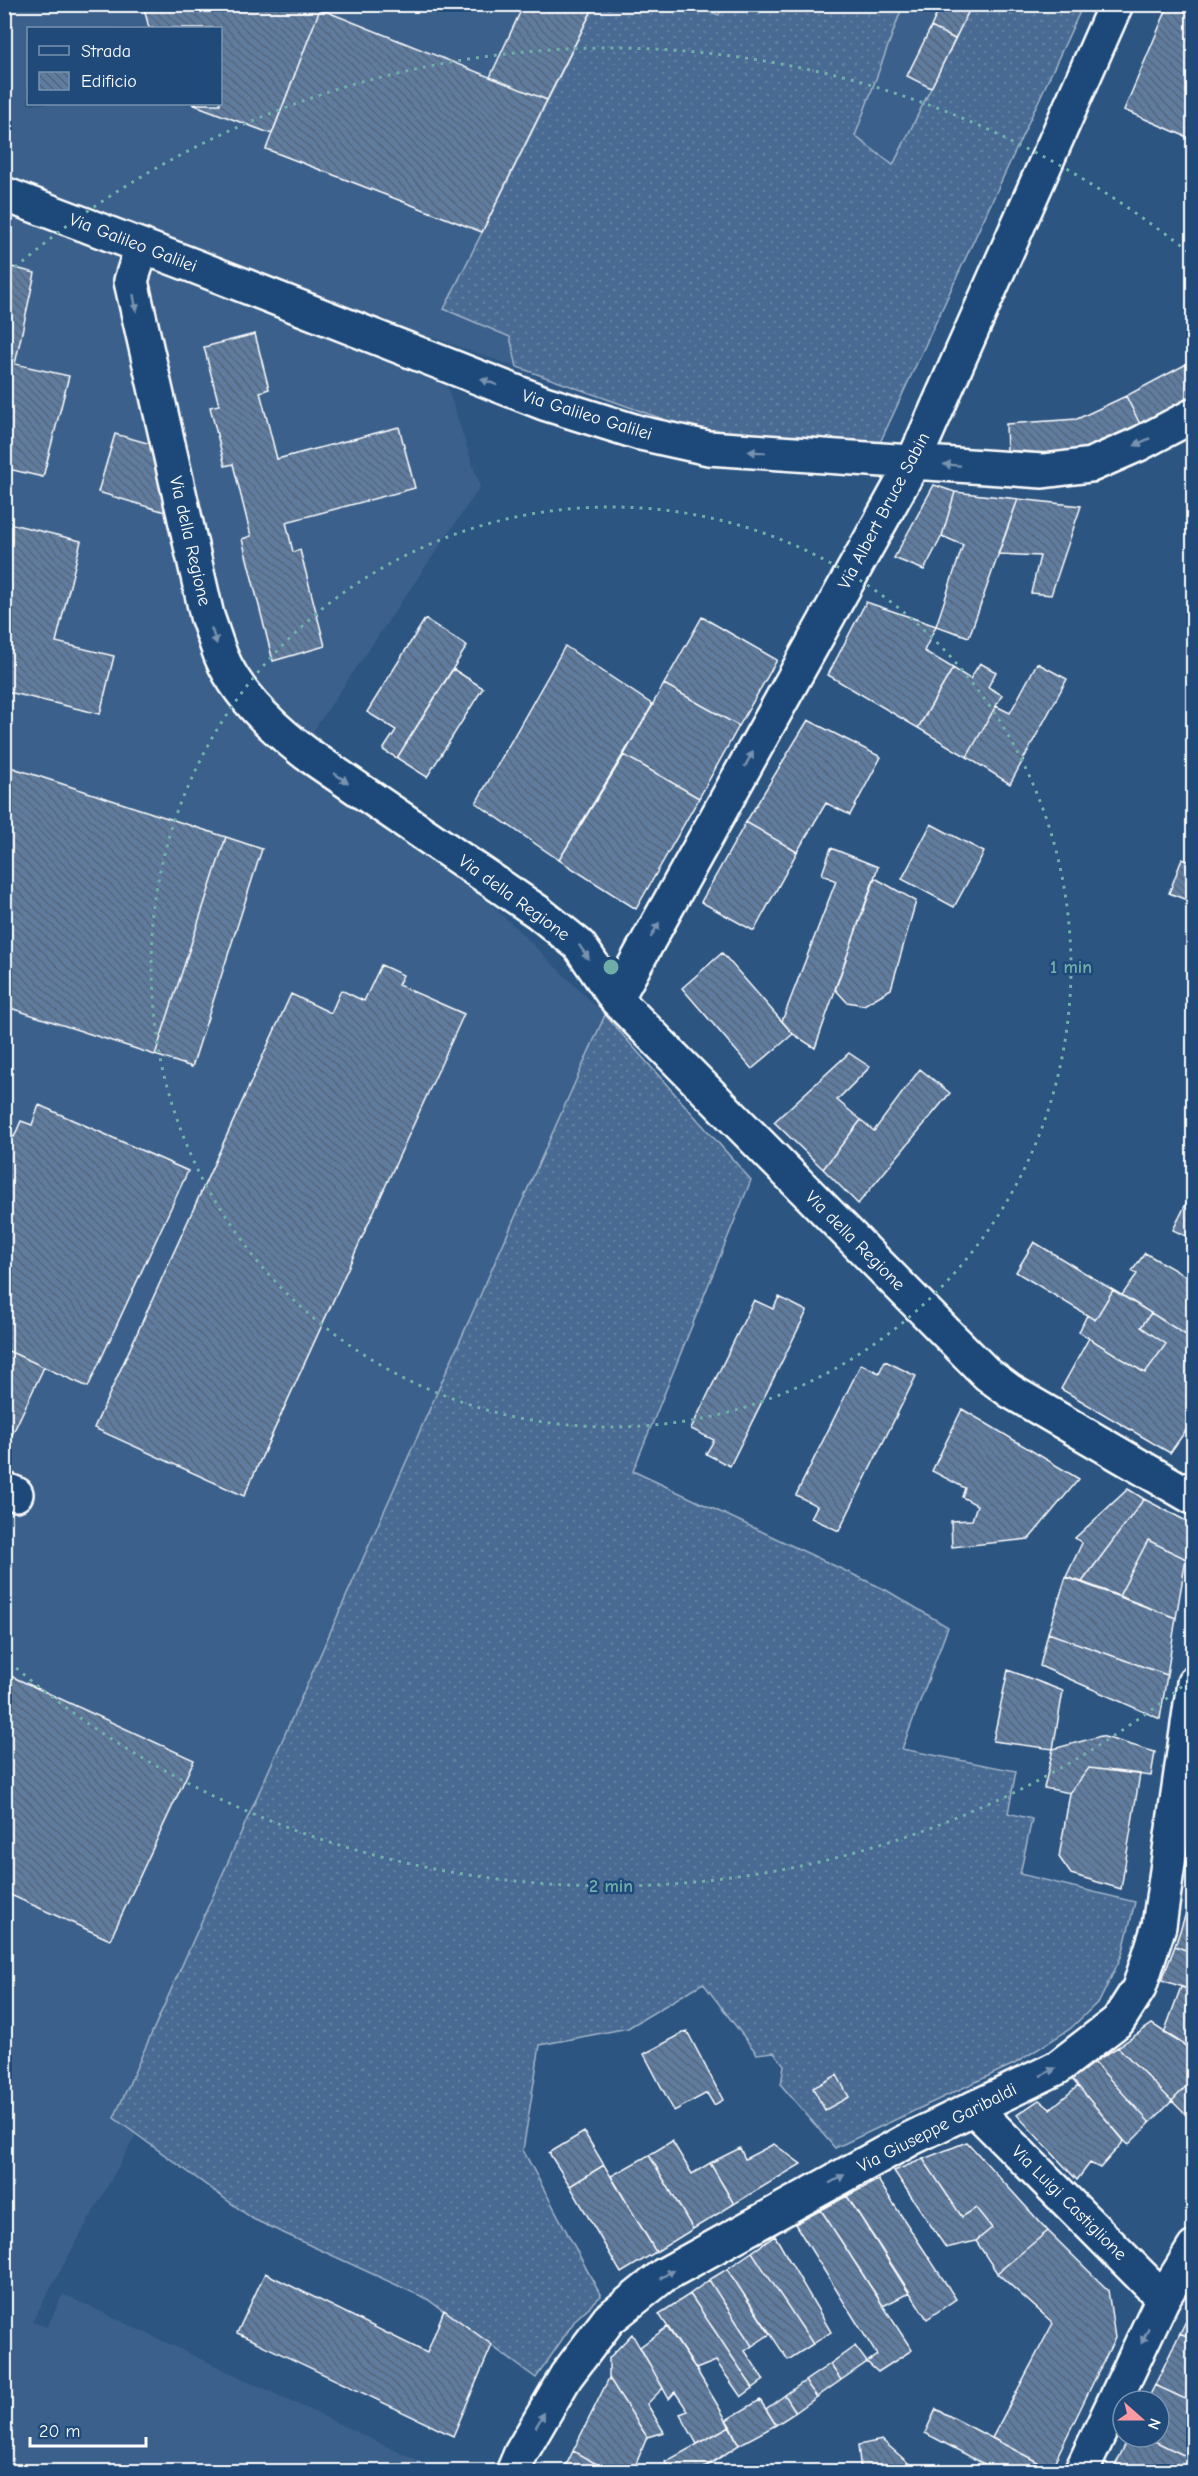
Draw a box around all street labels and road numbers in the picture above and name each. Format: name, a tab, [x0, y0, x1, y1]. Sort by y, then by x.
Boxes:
street label: Via Galileo Galilei	[66, 209, 200, 277]
street label: Via Galileo Galilei	[519, 385, 655, 445]
street label: Via Albert Bruce Sabin	[834, 429, 934, 593]
street label: Via della Regione	[165, 474, 215, 608]
street label: Via della Regione	[454, 851, 574, 945]
street label: Via della Regione	[801, 1187, 909, 1295]
street label: Via Giuseppe Garibaldi	[854, 2079, 1020, 2177]
street label: Via Luigi Castiglione	[1007, 2141, 1131, 2265]

